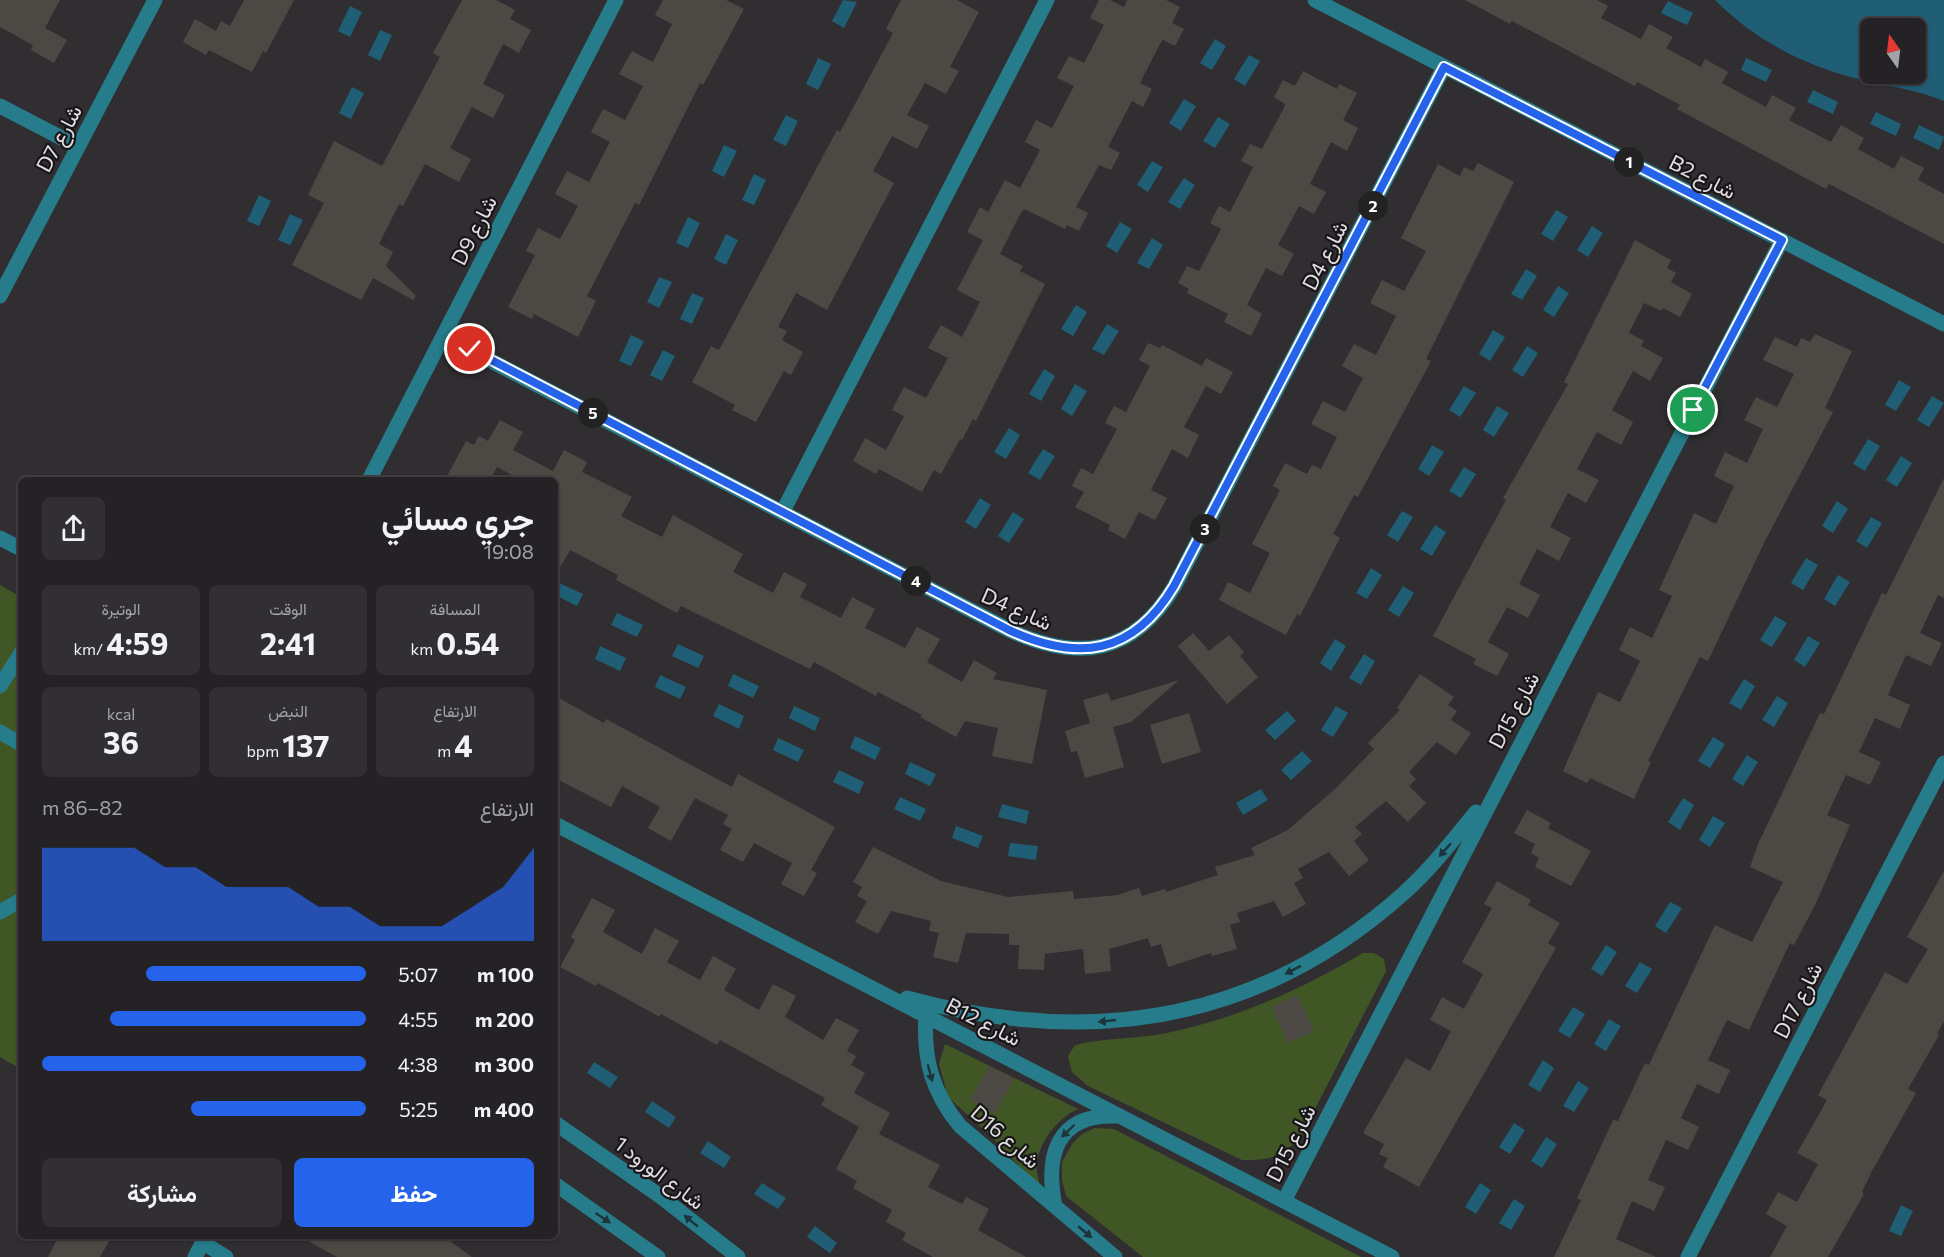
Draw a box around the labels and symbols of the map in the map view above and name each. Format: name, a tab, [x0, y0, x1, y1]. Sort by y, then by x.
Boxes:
north arrow	[1860, 18, 1926, 84]
street label: D7 شارع	[30, 100, 89, 177]
pin: 1	[1614, 147, 1644, 177]
street label: B2 شارع	[1664, 149, 1741, 206]
street label: D9 شارع	[445, 191, 504, 270]
pin: 2	[1358, 191, 1388, 221]
street label: D4 شارع	[1296, 216, 1355, 295]
pin	[444, 323, 495, 374]
pin	[1667, 384, 1718, 435]
pin: 5	[578, 398, 608, 428]
pin: 3	[1190, 514, 1220, 544]
pin: 4	[901, 566, 931, 596]
street label: D4 شارع	[977, 581, 1056, 637]
street label: D15 شارع	[1483, 668, 1546, 754]
one-way arrow	[1439, 842, 1452, 857]
street label: D17 شارع	[1767, 958, 1829, 1043]
one-way arrow	[1285, 965, 1302, 975]
street label: B12 شارع	[941, 992, 1026, 1053]
one-way arrow	[1097, 1016, 1116, 1026]
one-way arrow	[926, 1064, 935, 1082]
street label: D16 شارع	[964, 1099, 1046, 1175]
street label: D15 شارع	[1260, 1100, 1323, 1187]
one-way arrow	[1062, 1124, 1076, 1138]
street label: شارع الورود 1	[608, 1130, 710, 1216]
one-way arrow	[595, 1212, 611, 1223]
one-way arrow	[683, 1215, 699, 1228]
one-way arrow	[1077, 1225, 1093, 1238]

